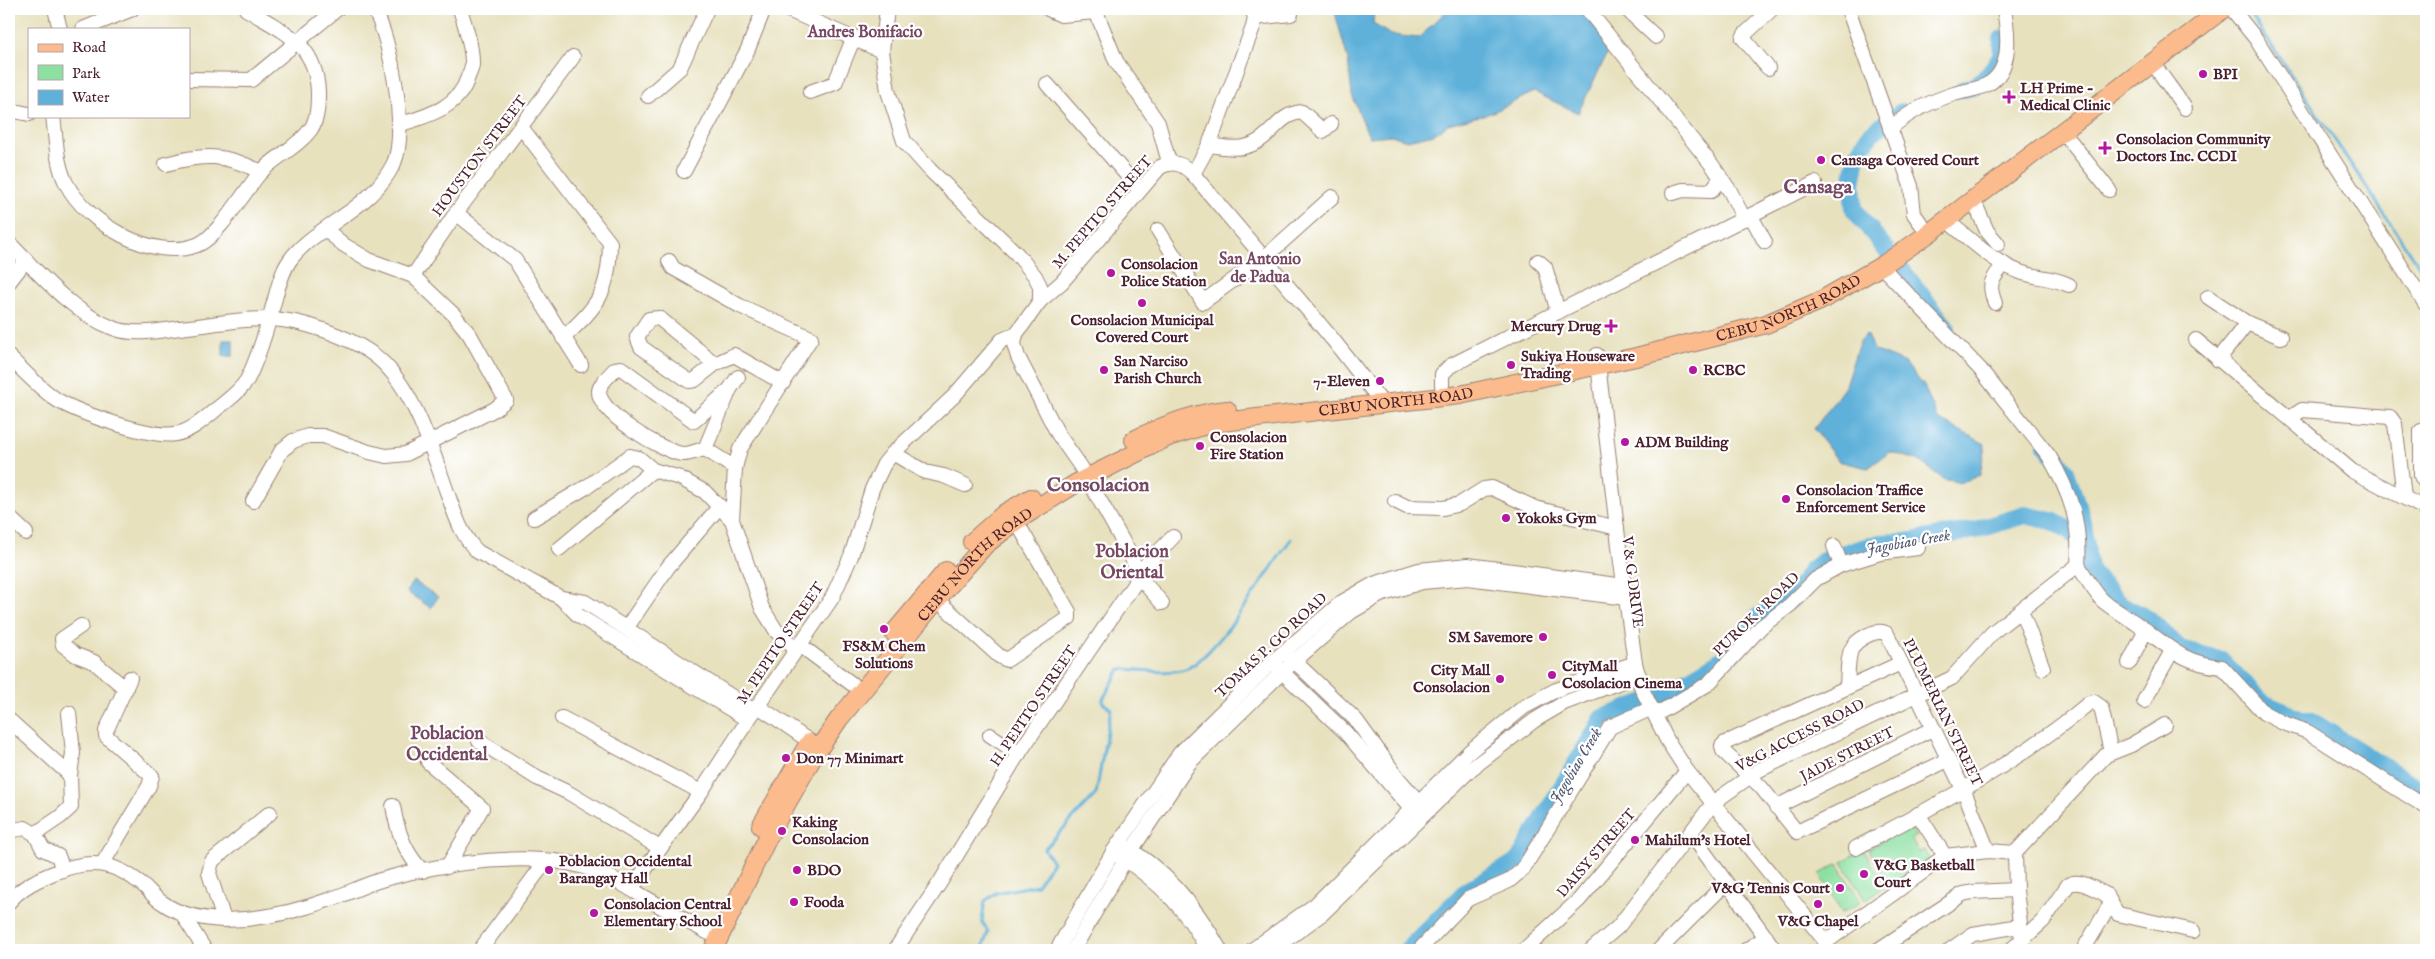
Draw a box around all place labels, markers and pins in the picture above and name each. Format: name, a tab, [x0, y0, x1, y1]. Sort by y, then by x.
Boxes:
place label: BPI	[2213, 65, 2239, 84]
marker: BPI	[2197, 68, 2209, 80]
place label: LH Prime - Medical Clinic	[2020, 79, 2111, 115]
marker: LH Prime - Medical Clinic	[2002, 90, 2016, 104]
place label: Consolacion Community Doctors Inc. CCDI	[2116, 130, 2271, 166]
marker: Consolacion Community Doctors Inc. CCDI	[2098, 141, 2112, 155]
place label: Cansaga Covered Court	[1831, 151, 1980, 170]
marker: Cansaga Covered Court	[1815, 154, 1827, 166]
place label: Consolacion Police Station	[1121, 255, 1207, 291]
marker: Consolacion Police Station	[1105, 267, 1117, 279]
marker: Consolacion Municipal Covered Court	[1136, 297, 1148, 309]
place label: Consolacion Municipal Covered Court	[1070, 311, 1214, 347]
place label: Mercury Drug	[1511, 317, 1602, 336]
marker: Mercury Drug	[1605, 320, 1617, 332]
place label: Sukiya Houseware Trading	[1520, 347, 1635, 383]
place label: San Narciso Parish Church	[1114, 352, 1202, 388]
marker: Sukiya Houseware Trading	[1505, 359, 1517, 371]
place label: RCBC	[1703, 361, 1746, 380]
marker: San Narciso Parish Church	[1098, 364, 1110, 376]
marker: RCBC	[1687, 364, 1699, 376]
place label: 7-Eleven	[1313, 372, 1370, 391]
marker: 7-Eleven	[1374, 375, 1386, 387]
place label: Consolacion Fire Station	[1210, 428, 1287, 464]
place label: ADM Building	[1634, 433, 1729, 452]
marker: ADM Building	[1619, 436, 1631, 448]
marker: Consolacion Fire Station	[1194, 440, 1206, 452]
place label: Consolacion Traffice Enforcement Service	[1796, 481, 1926, 517]
marker: Consolacion Traffice Enforcement Service	[1780, 493, 1792, 505]
place label: Yokoks Gym	[1516, 509, 1597, 528]
marker: Yokoks Gym	[1500, 512, 1512, 524]
marker: FS&M Chem Solutions	[878, 623, 890, 635]
place label: SM Savemore	[1449, 628, 1533, 647]
marker: SM Savemore	[1537, 631, 1549, 643]
place label: FS&M Chem Solutions	[843, 637, 926, 673]
place label: CityMall Cosolacion Cinema	[1562, 657, 1683, 693]
place label: City Mall Consolacion	[1413, 661, 1491, 697]
marker: CityMall Cosolacion Cinema	[1546, 669, 1558, 681]
marker: City Mall Consolacion	[1494, 673, 1506, 685]
place label: Don 77 Minimart	[796, 749, 904, 768]
marker: Don 77 Minimart	[780, 752, 792, 764]
place label: Kaking Consolacion	[792, 813, 869, 849]
marker: Kaking Consolacion	[776, 825, 788, 837]
place label: Mahilum's Hotel	[1645, 831, 1751, 850]
marker: Mahilum's Hotel	[1629, 834, 1641, 846]
place label: Poblacion Occidental Barangay Hall	[559, 852, 692, 888]
place label: V&G Basketball Court	[1873, 856, 1976, 892]
place label: BDO	[807, 861, 842, 880]
marker: Poblacion Occidental Barangay Hall	[543, 864, 555, 876]
marker: BDO	[791, 864, 803, 876]
marker: V&G Basketball Court	[1858, 868, 1870, 880]
place label: V&G Tennis Court	[1710, 879, 1831, 898]
marker: V&G Tennis Court	[1834, 882, 1846, 894]
place label: Fooda	[804, 893, 845, 912]
place label: Consolacion Central Elementary School	[604, 895, 732, 931]
marker: Fooda	[788, 896, 800, 908]
marker: V&G Chapel	[1812, 898, 1824, 910]
marker: Consolacion Central Elementary School	[588, 907, 600, 919]
place label: V&G Chapel	[1777, 912, 1859, 931]

